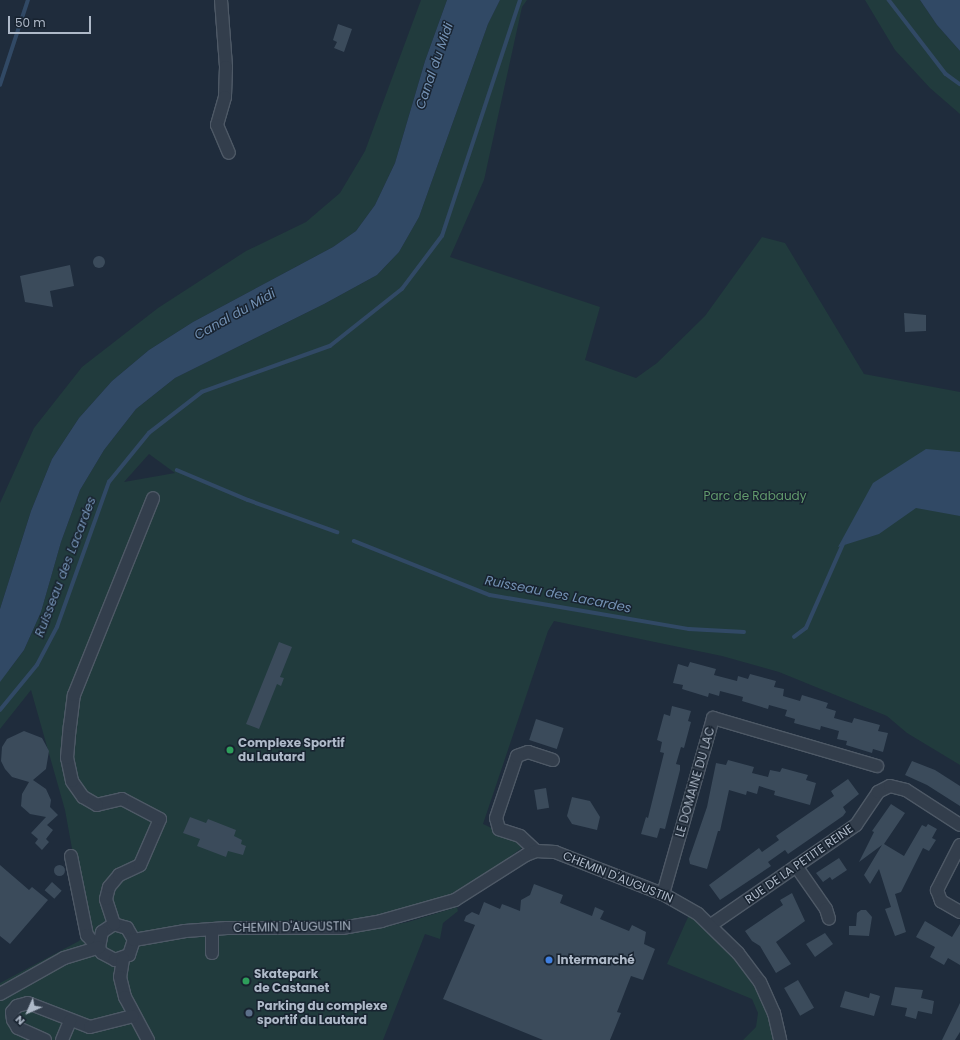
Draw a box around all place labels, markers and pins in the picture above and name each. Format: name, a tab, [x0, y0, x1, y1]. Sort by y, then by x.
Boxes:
place label: Complexe Sportif du Lautard	[238, 736, 345, 764]
marker: Complexe Sportif du Lautard	[225, 745, 235, 755]
place label: Intermarché	[557, 953, 635, 967]
marker: Intermarché	[544, 955, 554, 965]
place label: Skatepark de Castanet	[254, 967, 329, 995]
marker: Skatepark de Castanet	[241, 976, 251, 986]
place label: Parking du complexe sportif du Lautard	[257, 999, 387, 1027]
marker: Parking du complexe sportif du Lautard	[244, 1008, 254, 1018]

